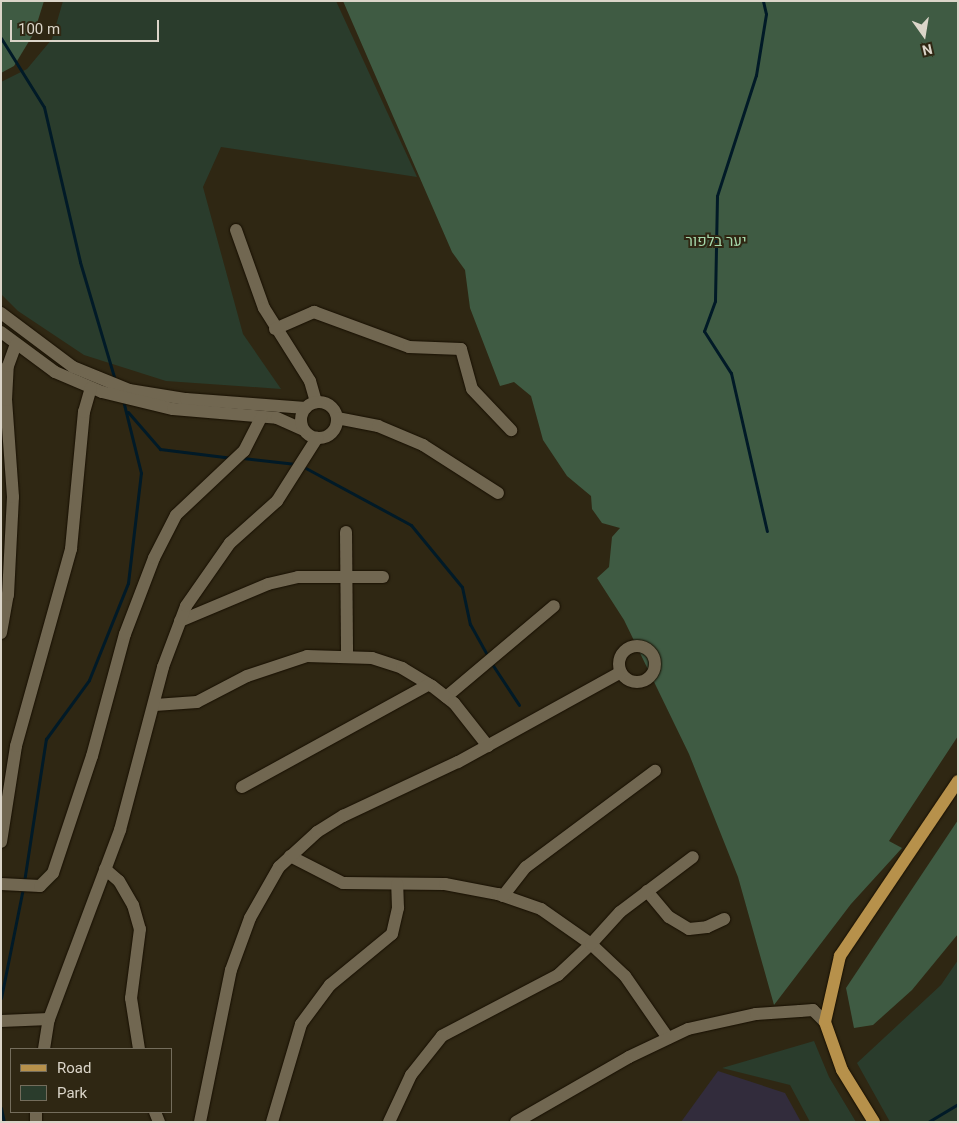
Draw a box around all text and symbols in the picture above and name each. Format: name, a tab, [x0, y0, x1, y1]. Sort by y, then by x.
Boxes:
scale bar	[12, 10, 161, 42]
north arrow	[899, 10, 949, 60]
text: 100 m	[18, 20, 60, 38]
text: N	[921, 41, 934, 59]
park label: יער בלפור	[685, 233, 747, 251]
legend	[10, 1048, 172, 1113]
text: Road	[57, 1059, 91, 1077]
text: Park	[57, 1084, 87, 1102]

